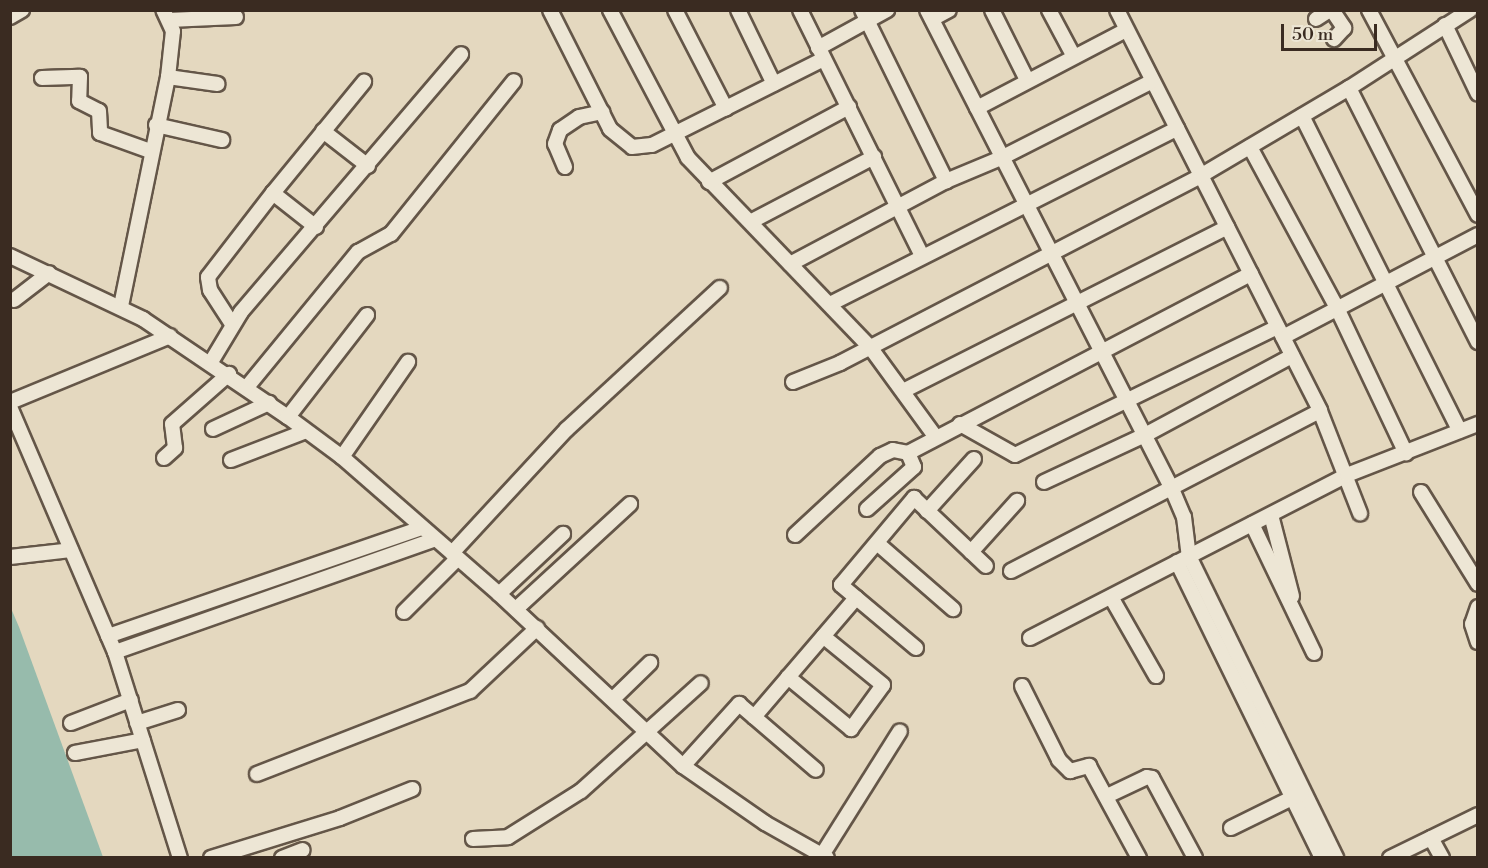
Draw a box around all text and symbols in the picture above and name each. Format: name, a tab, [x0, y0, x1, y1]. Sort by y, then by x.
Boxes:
scale bar	[1284, 12, 1380, 50]
text: 50 m	[1292, 23, 1333, 46]

